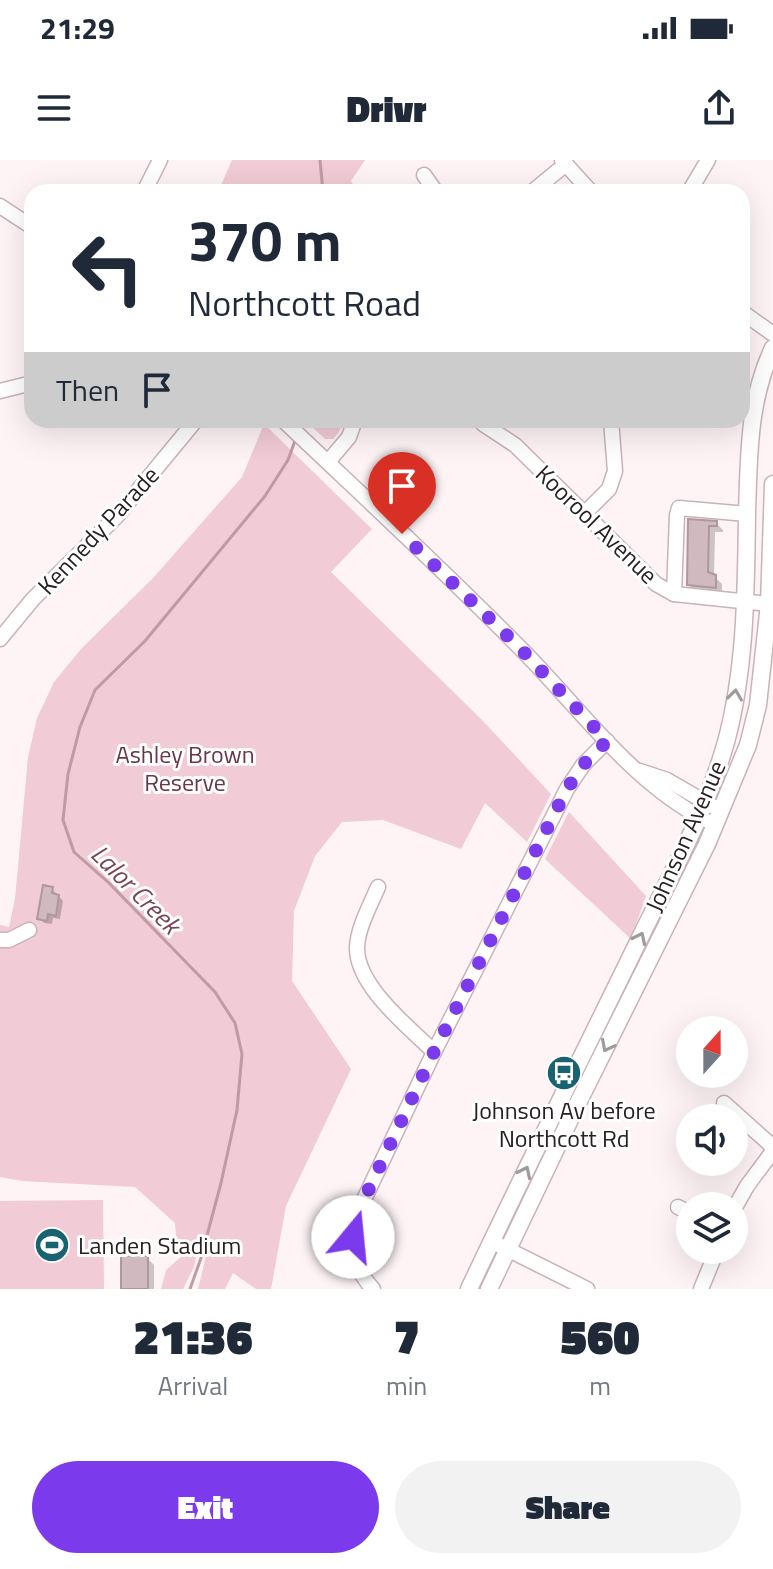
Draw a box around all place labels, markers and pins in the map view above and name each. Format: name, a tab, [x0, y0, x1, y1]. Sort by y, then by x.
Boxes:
pin	[368, 452, 436, 534]
bus stop icon: Johnson Av before Northcott Rd	[545, 1054, 583, 1092]
place label: Johnson Av before Northcott Rd	[472, 1092, 656, 1156]
sports icon: Landen Stadium	[33, 1226, 71, 1264]
place label: Landen Stadium	[78, 1227, 241, 1263]

